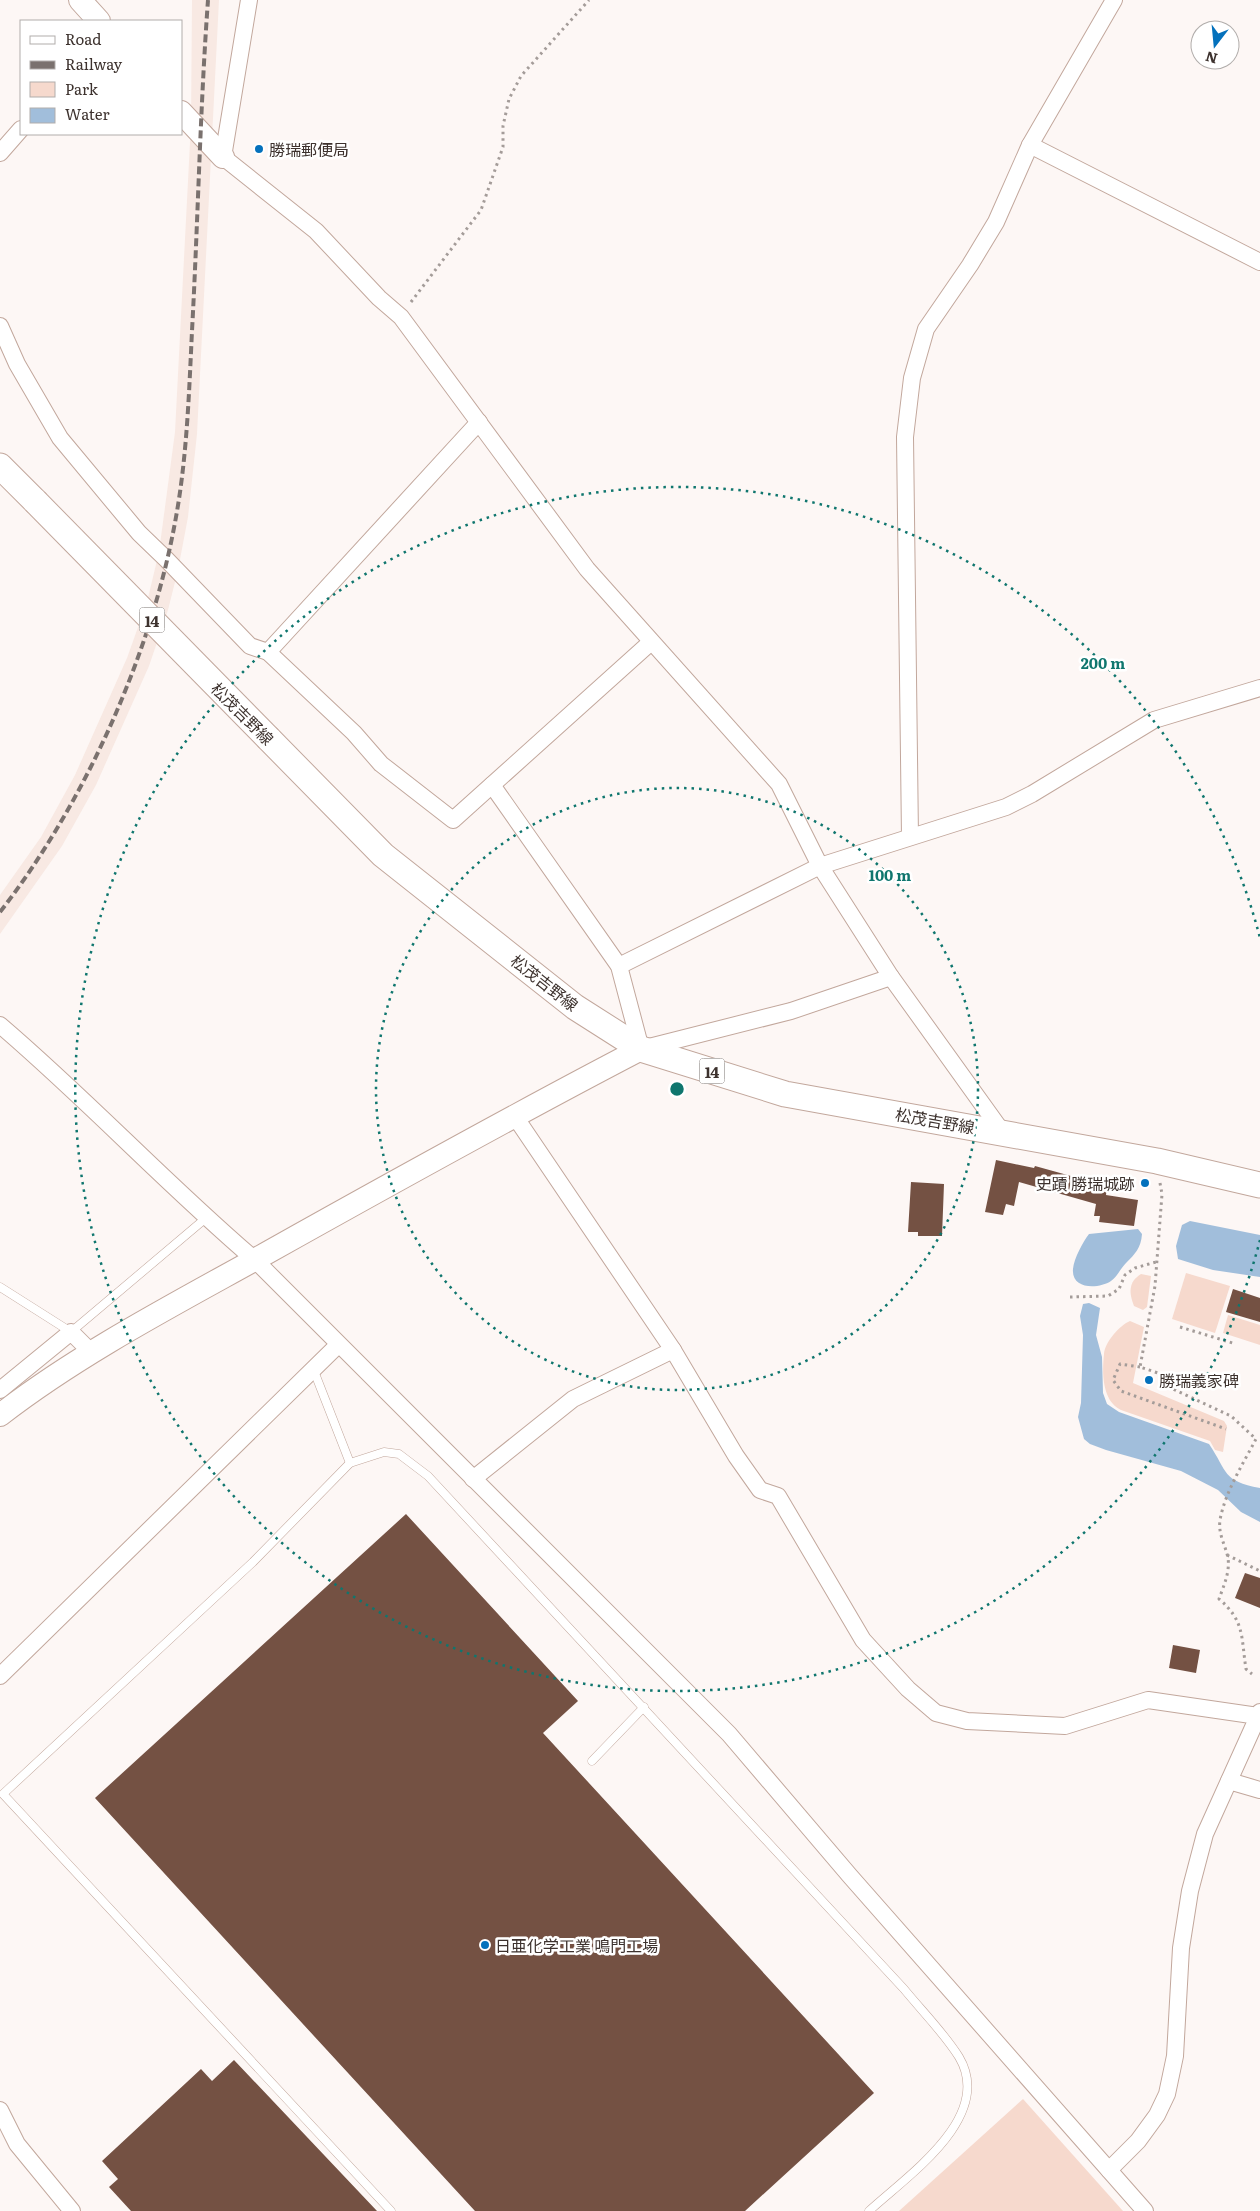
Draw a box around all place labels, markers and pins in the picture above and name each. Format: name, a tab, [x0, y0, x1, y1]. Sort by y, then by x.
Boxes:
place label: 勝瑞郵便局	[269, 137, 349, 161]
marker: 勝瑞郵便局	[253, 143, 265, 155]
centre of rings	[668, 1080, 686, 1098]
place label: 史蹟 勝瑞城跡	[1036, 1171, 1135, 1195]
marker: 史蹟 勝瑞城跡	[1139, 1177, 1151, 1189]
place label: 勝瑞義家碑	[1159, 1368, 1239, 1392]
marker: 勝瑞義家碑	[1143, 1374, 1155, 1386]
place label: 日亜化学工業 鳴門工場	[495, 1933, 658, 1957]
marker: 日亜化学工業 鳴門工場	[479, 1939, 491, 1951]

